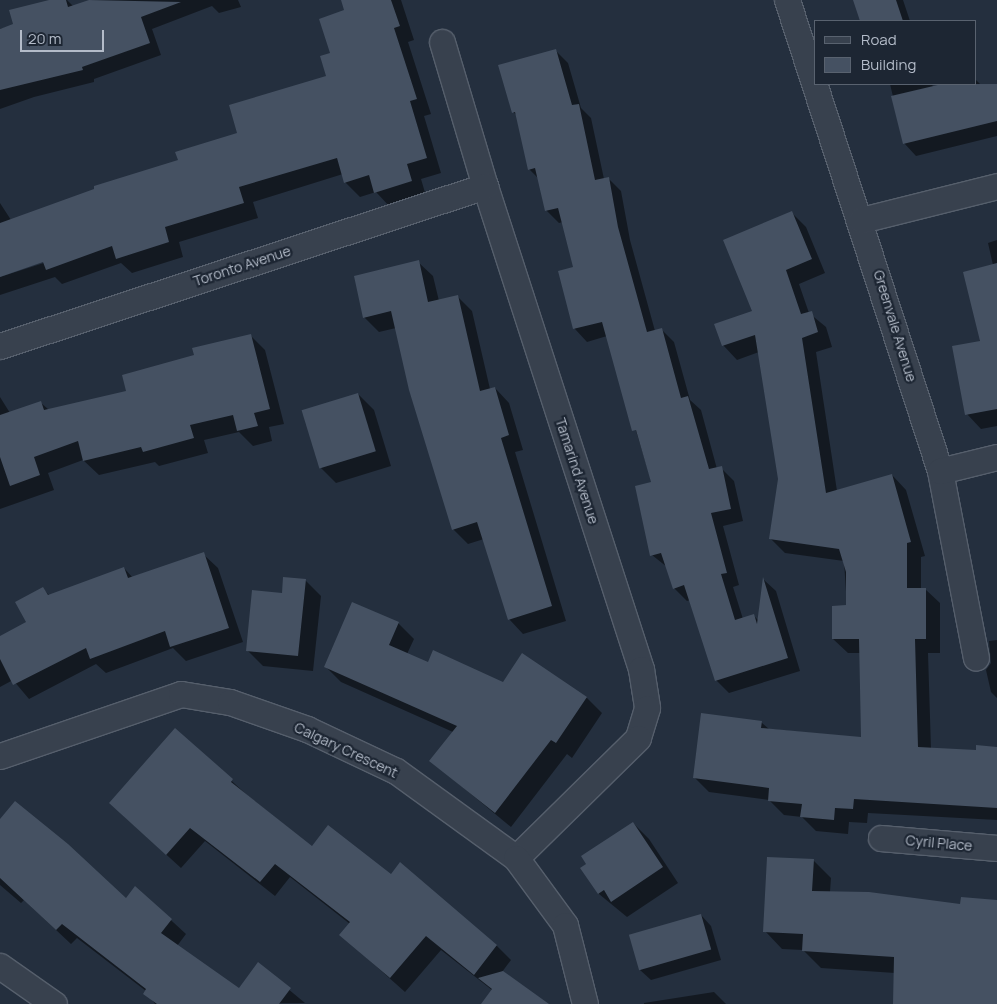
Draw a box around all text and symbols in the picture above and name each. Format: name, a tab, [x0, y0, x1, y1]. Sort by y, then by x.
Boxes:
scale bar	[22, 20, 106, 52]
legend	[814, 20, 977, 85]
text: 20 m	[28, 28, 61, 49]
text: Road	[861, 29, 897, 50]
text: Building	[861, 54, 916, 75]
street label: Toronto Avenue	[191, 242, 293, 290]
street label: Greenvale Avenue	[870, 268, 920, 384]
street label: Tamarind Avenue	[552, 416, 602, 526]
street label: Calgary Crescent	[292, 719, 400, 781]
street label: Cyril Place	[905, 832, 973, 854]

